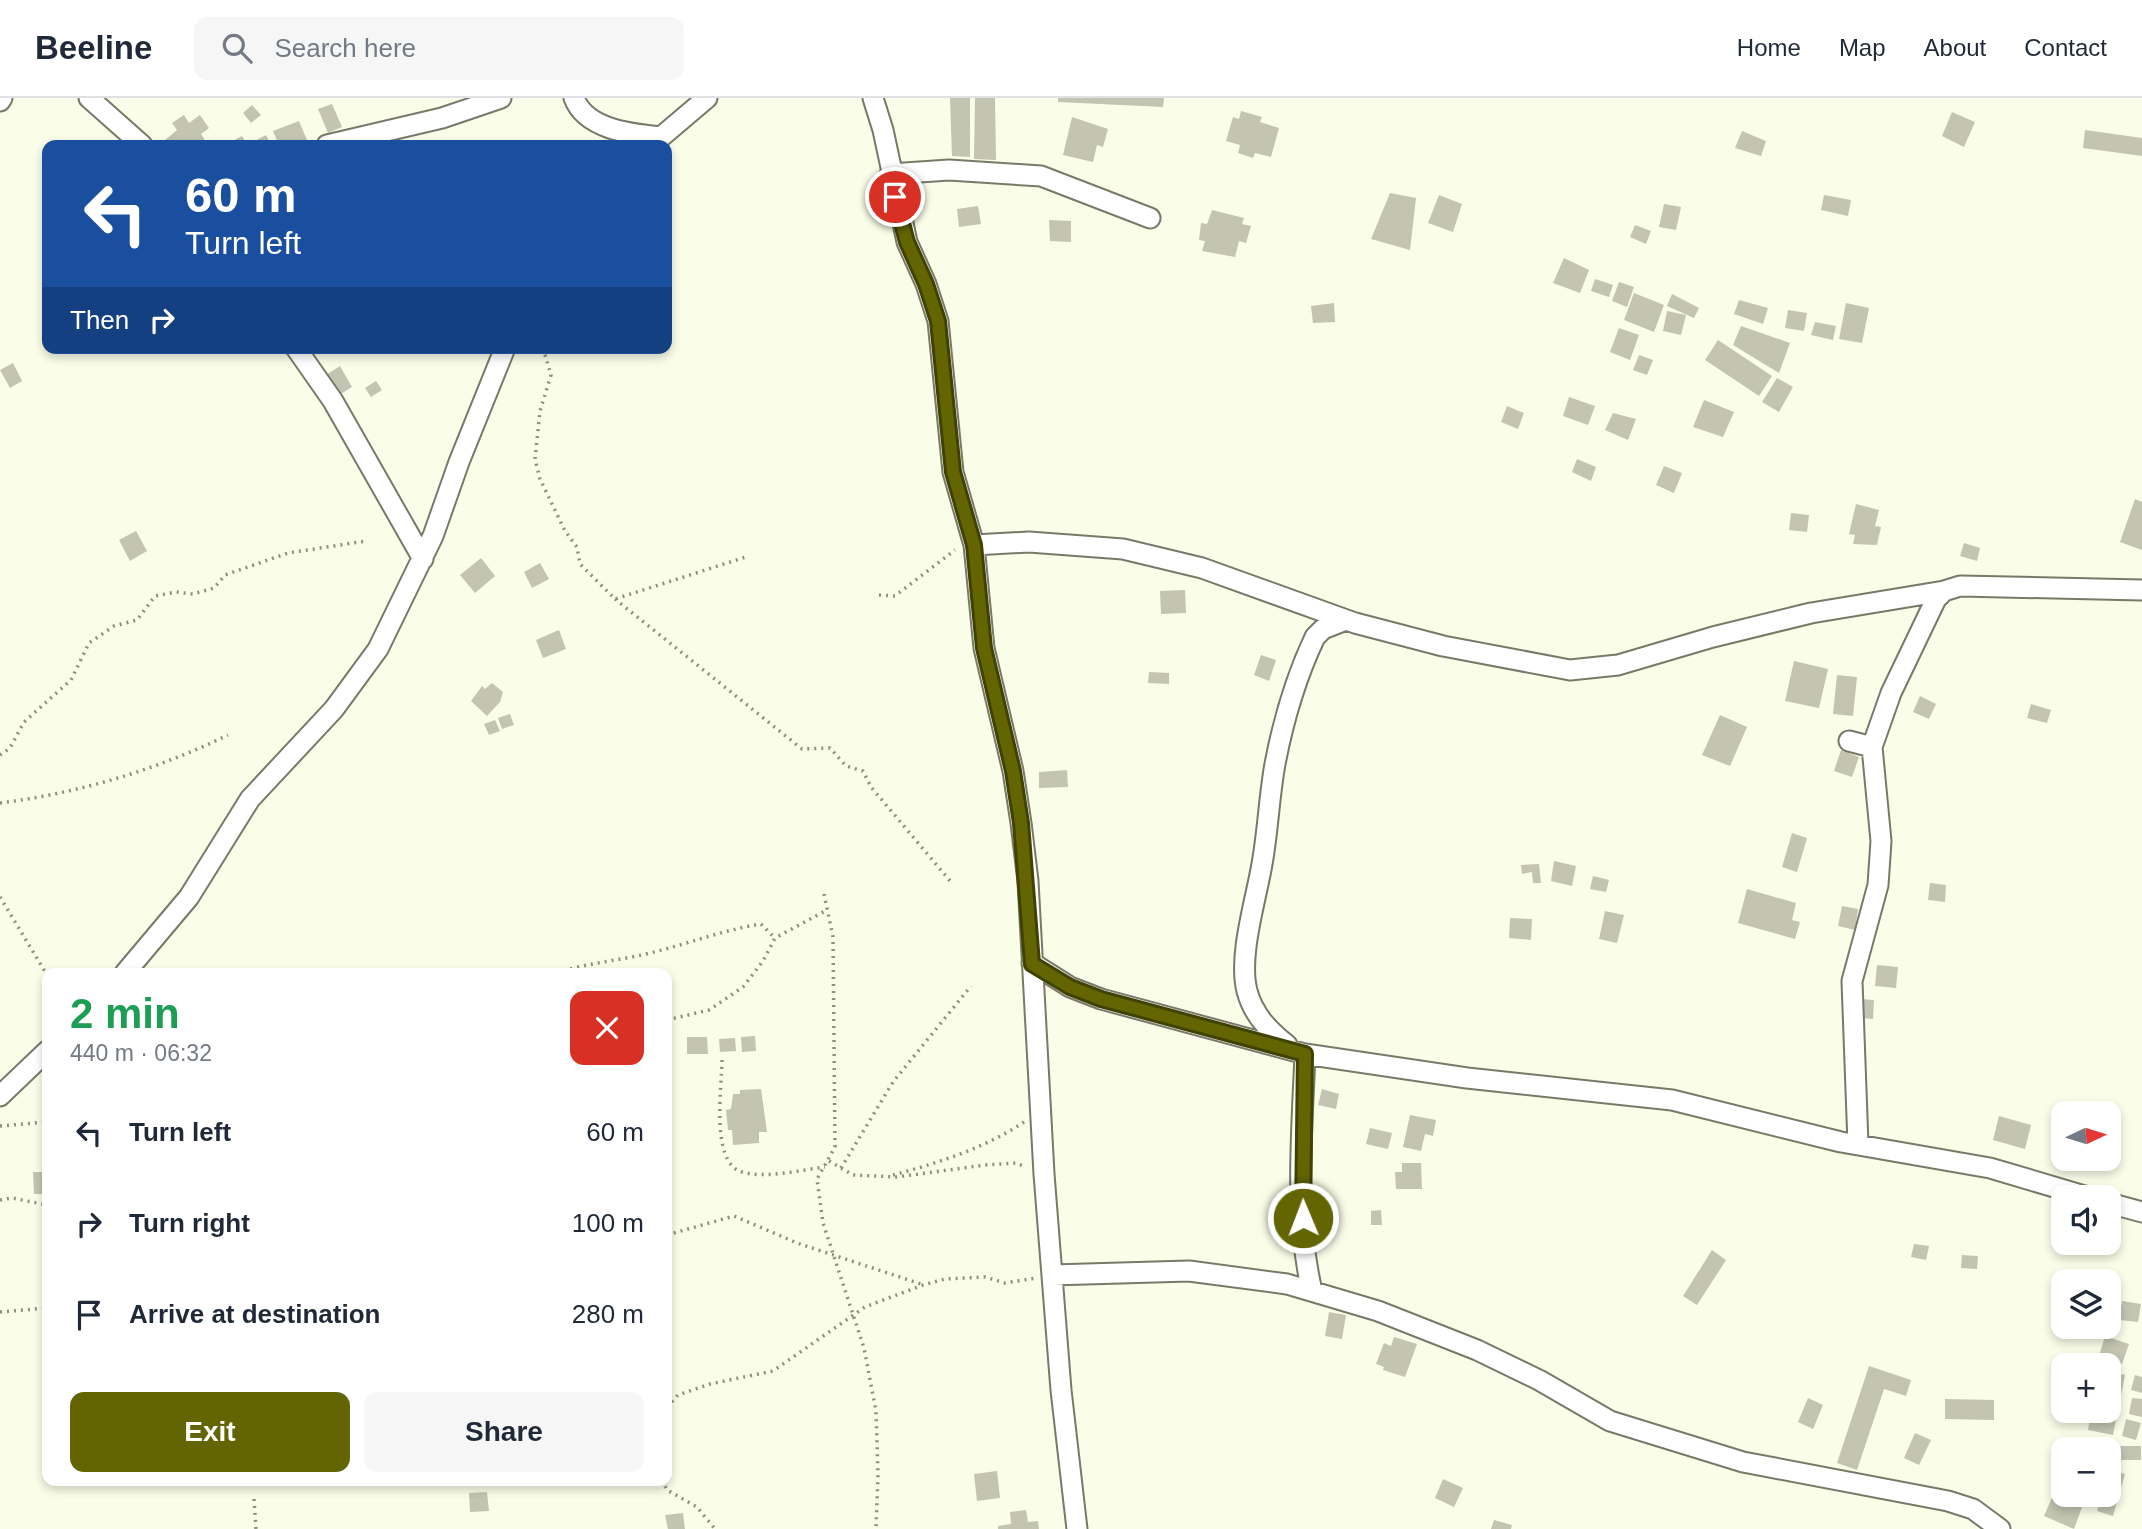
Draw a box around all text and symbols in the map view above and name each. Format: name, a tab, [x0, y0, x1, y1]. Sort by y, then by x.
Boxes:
search box	[194, 17, 684, 80]
text: Beeline	[35, 29, 152, 66]
icon: search	[218, 29, 256, 67]
text: Search here	[274, 33, 416, 63]
text: Home	[1737, 34, 1801, 61]
text: Map	[1839, 34, 1886, 61]
text: About	[1924, 34, 1986, 61]
text: Contact	[2024, 34, 2107, 61]
pin	[865, 167, 925, 227]
icon: left	[70, 168, 161, 259]
text: 60 m	[185, 168, 297, 222]
icon: arrive	[876, 178, 914, 216]
text: Turn left	[185, 225, 301, 261]
icon: right	[143, 301, 181, 339]
text: Then	[70, 305, 129, 335]
text: 2 min	[70, 990, 180, 1037]
button: close	[570, 991, 644, 1065]
text: 440 m · 06:32	[70, 1040, 212, 1066]
north arrow	[2051, 1101, 2121, 1171]
map controls	[2051, 1101, 2121, 1507]
icon: left	[70, 1114, 108, 1152]
text: Turn left	[129, 1117, 231, 1147]
text: 60 m	[586, 1117, 644, 1147]
position arrow	[1266, 1181, 1340, 1255]
button: sound	[2051, 1185, 2121, 1255]
icon: right	[70, 1205, 108, 1243]
text: Turn right	[129, 1208, 250, 1238]
text: 100 m	[572, 1208, 644, 1238]
button: layers	[2051, 1269, 2121, 1339]
icon: arrive	[70, 1296, 108, 1334]
text: Arrive at destination	[129, 1299, 380, 1329]
text: 280 m	[572, 1299, 644, 1329]
button: +	[2051, 1353, 2121, 1423]
button: Exit	[70, 1392, 350, 1472]
button: Share	[364, 1392, 644, 1472]
button: −	[2051, 1437, 2121, 1507]

